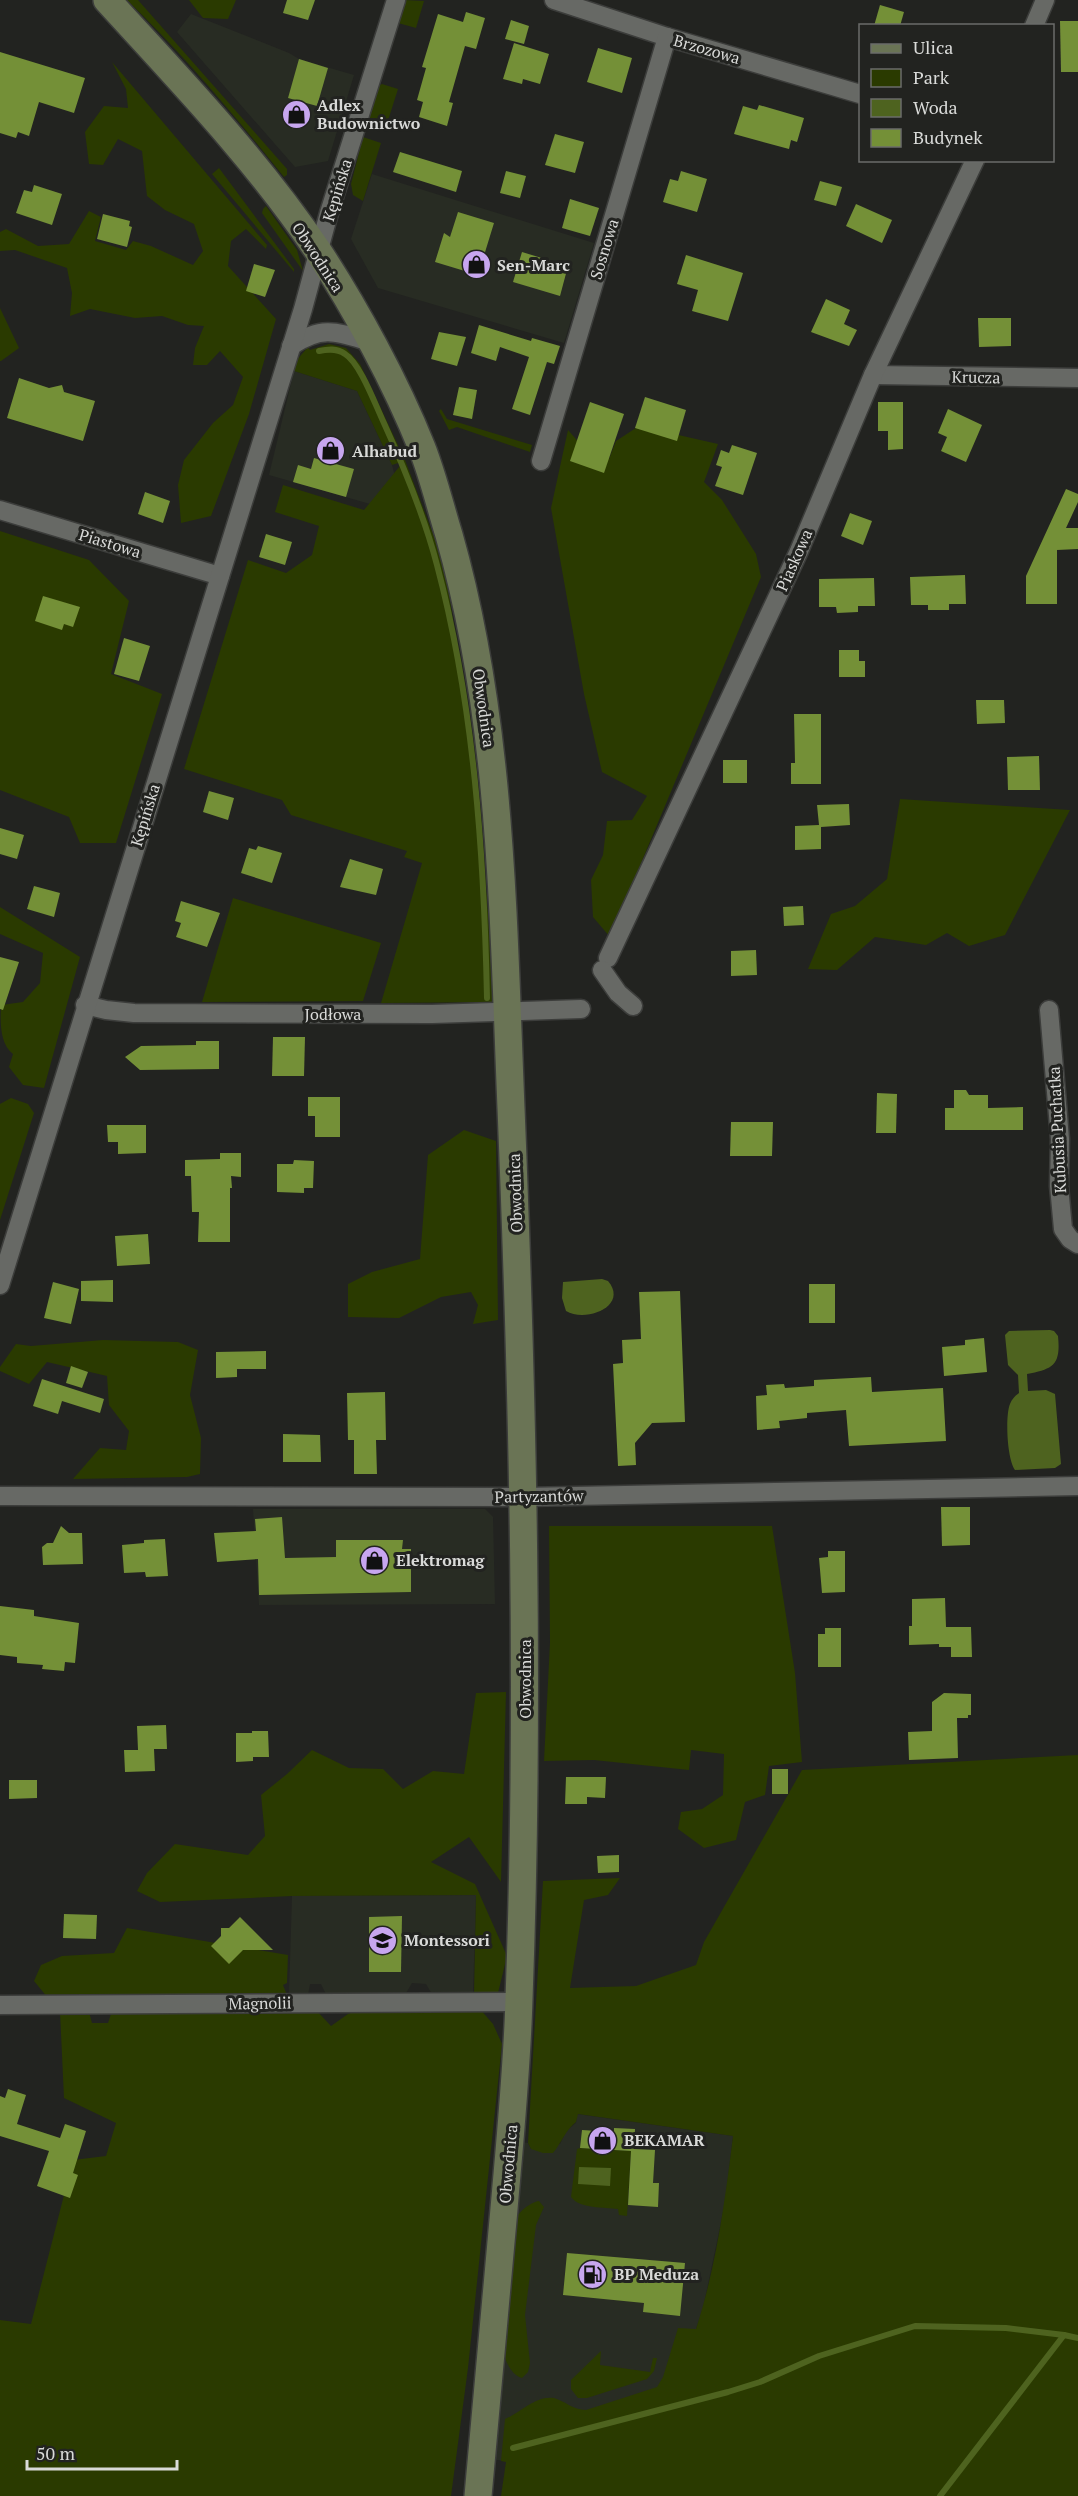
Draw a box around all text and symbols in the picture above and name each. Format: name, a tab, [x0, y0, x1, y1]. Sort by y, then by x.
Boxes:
legend	[859, 24, 1054, 162]
street label: Brzozowa	[671, 29, 743, 69]
text: Ulica	[913, 35, 953, 59]
text: Park	[913, 65, 950, 89]
place label: Adlex Budownictwo	[317, 94, 421, 134]
text: Woda	[913, 95, 958, 119]
shop icon: Adlex Budownictwo	[280, 98, 312, 130]
text: Budynek	[913, 125, 983, 149]
street label: Kępińska	[317, 156, 357, 224]
street label: Sosnowa	[584, 216, 624, 282]
street label: Obwodnica	[287, 218, 349, 296]
shop icon: Sen-Marc	[460, 249, 492, 281]
place label: Sen-Marc	[497, 254, 570, 276]
street label: Krucza	[951, 366, 1001, 388]
shop icon: Alhabud	[315, 435, 347, 467]
place label: Alhabud	[352, 440, 417, 462]
street label: Piastowa	[76, 523, 144, 563]
street label: Piaskowa	[771, 525, 817, 595]
street label: Obwodnica	[468, 667, 500, 749]
street label: Kępińska	[125, 781, 165, 849]
street label: Jodłowa	[305, 1003, 361, 1025]
street label: Kubusia Puchatka	[1043, 1066, 1071, 1194]
street label: Obwodnica	[503, 1153, 527, 1233]
street label: Partyzantów	[494, 1484, 584, 1508]
shop icon: Elektromag	[359, 1544, 391, 1576]
place label: Elektromag	[396, 1549, 485, 1571]
street label: Obwodnica	[514, 1639, 536, 1719]
school or university icon: Montessori	[367, 1924, 399, 1956]
place label: Montessori	[404, 1929, 490, 1951]
street label: Magnolii	[228, 1991, 292, 2015]
street label: Obwodnica	[494, 2123, 522, 2205]
shop icon: BEKAMAR	[587, 2124, 619, 2156]
place label: BEKAMAR	[624, 2129, 705, 2151]
fuel station icon: BP Meduza	[577, 2258, 609, 2290]
place label: BP Meduza	[614, 2263, 699, 2285]
scale bar	[27, 2433, 177, 2471]
text: 50 m	[36, 2441, 76, 2465]

